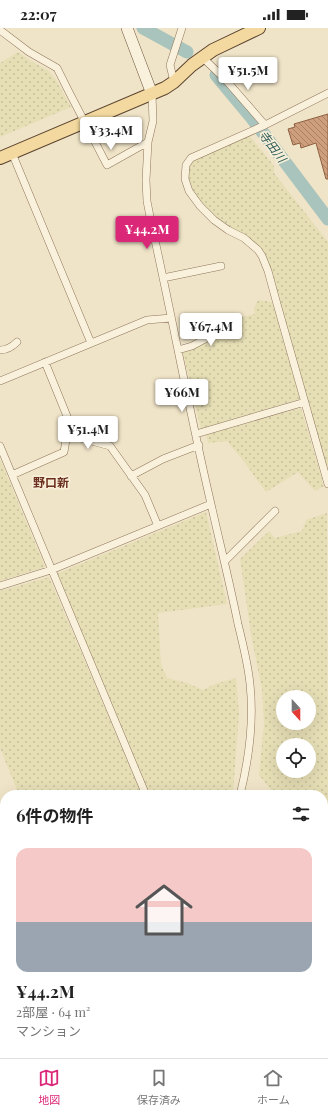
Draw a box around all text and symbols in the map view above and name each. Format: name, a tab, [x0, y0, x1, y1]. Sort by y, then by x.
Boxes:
text: 22:07	[20, 4, 57, 24]
pin: ¥51.5M	[215, 57, 281, 91]
text: ¥51.5M	[227, 61, 269, 78]
pin: ¥33.4M	[78, 117, 144, 151]
text: ¥33.4M	[89, 121, 133, 138]
water label: 寺田川	[256, 127, 291, 167]
pin: ¥44.2M	[114, 216, 180, 250]
text: ¥44.2M	[125, 220, 169, 237]
pin: ¥67.4M	[178, 313, 244, 347]
text: ¥67.4M	[189, 317, 233, 334]
pin: ¥66M	[158, 379, 206, 413]
text: ¥66M	[164, 383, 200, 400]
pin: ¥51.4M	[55, 416, 121, 450]
text: ¥51.4M	[67, 420, 109, 437]
district label: 野口新	[33, 474, 69, 490]
north arrow	[276, 690, 316, 730]
map controls	[276, 690, 316, 778]
button: locate	[276, 738, 316, 778]
icon: filters	[290, 803, 312, 825]
text: 6件の物件	[16, 804, 94, 826]
icon: home	[128, 874, 200, 946]
text: ¥44.2M	[16, 980, 75, 1002]
text: 2部屋 · 64 m²	[16, 1003, 90, 1020]
text: マンション	[16, 1022, 81, 1039]
tab: 地図	[38, 1067, 60, 1107]
tab: 保存済み	[137, 1067, 181, 1107]
tab: ホーム	[257, 1067, 290, 1107]

